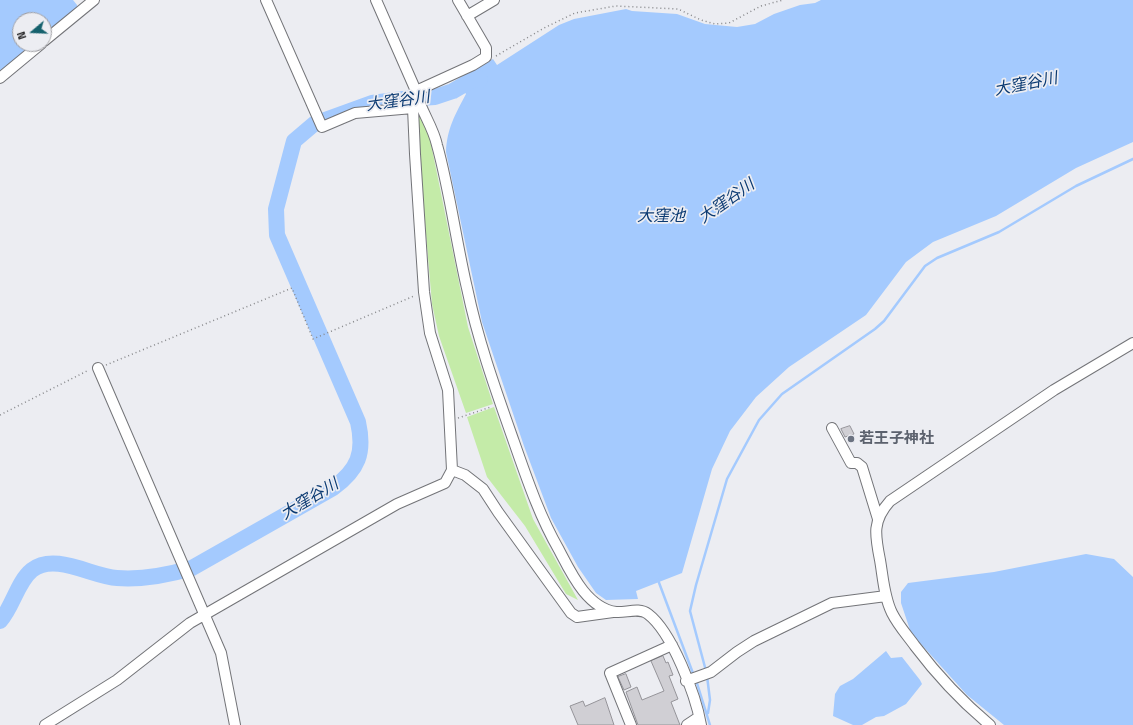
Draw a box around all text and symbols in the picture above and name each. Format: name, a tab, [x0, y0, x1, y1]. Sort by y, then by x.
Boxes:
north arrow	[12, 12, 52, 52]
text: N	[13, 29, 30, 42]
water label: 大窪谷川	[993, 69, 1059, 101]
water label: 大窪谷川	[365, 88, 431, 116]
water label: 大窪谷川	[695, 176, 759, 228]
water label: 大窪池	[637, 207, 685, 227]
place label: 若王子神社	[859, 430, 934, 448]
marker: 若王子神社	[846, 434, 856, 444]
water label: 大窪谷川	[278, 475, 342, 525]

